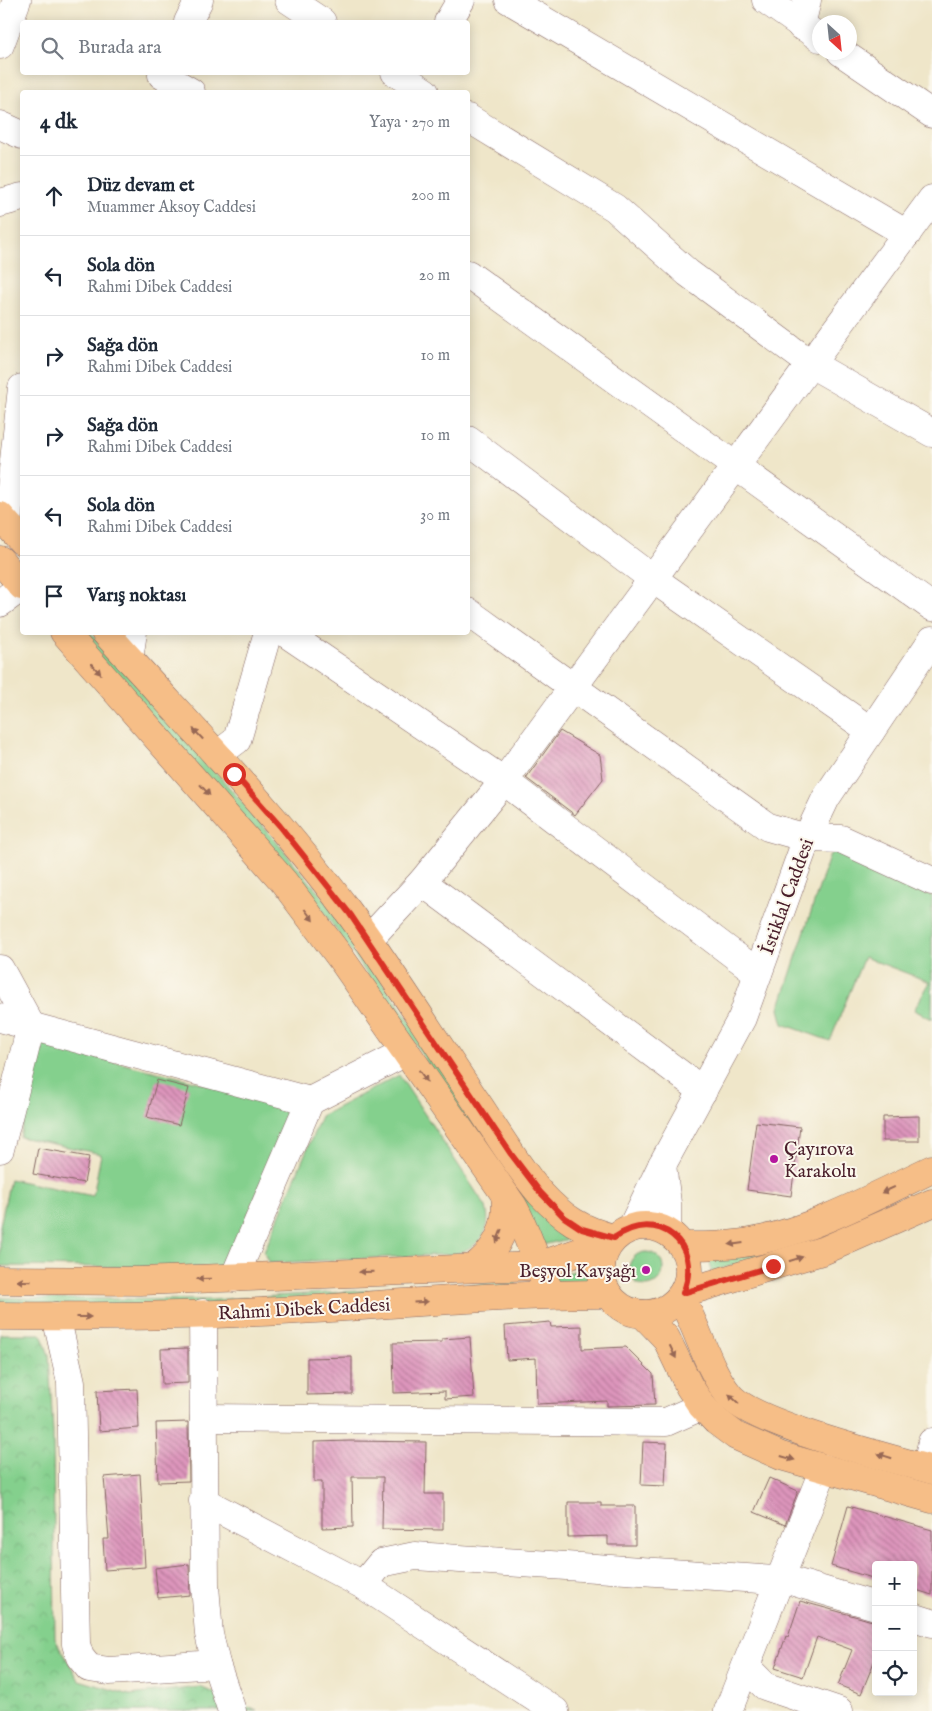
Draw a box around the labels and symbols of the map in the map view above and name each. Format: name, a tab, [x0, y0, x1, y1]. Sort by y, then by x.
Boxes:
north arrow	[812, 15, 857, 60]
one-way arrow	[91, 662, 102, 675]
one-way arrow	[192, 729, 204, 741]
route start	[223, 763, 246, 786]
one-way arrow	[199, 784, 210, 797]
street label: İstiklal Caddesi	[756, 835, 820, 958]
one-way arrow	[304, 908, 314, 922]
one-way arrow	[418, 1069, 428, 1083]
place label: Çayırova Karakolu	[784, 1138, 856, 1184]
marker: Çayırova Karakolu	[768, 1153, 780, 1165]
one-way arrow	[881, 1186, 895, 1194]
one-way arrow	[495, 1229, 503, 1243]
one-way arrow	[727, 1240, 743, 1248]
one-way arrow	[789, 1254, 804, 1262]
route end	[762, 1255, 785, 1278]
place label: Beşyol Kavşağı	[519, 1260, 636, 1284]
marker: Beşyol Kavşağı	[640, 1264, 652, 1276]
one-way arrow	[358, 1269, 374, 1277]
one-way arrow	[196, 1275, 212, 1283]
one-way arrow	[16, 1277, 32, 1285]
street label: Rahmi Dibek Caddesi	[217, 1293, 391, 1326]
one-way arrow	[413, 1298, 429, 1306]
one-way arrow	[76, 1313, 92, 1321]
one-way arrow	[669, 1345, 677, 1360]
one-way arrow	[729, 1393, 741, 1405]
one-way arrow	[878, 1451, 893, 1459]
one-way arrow	[780, 1454, 795, 1462]

